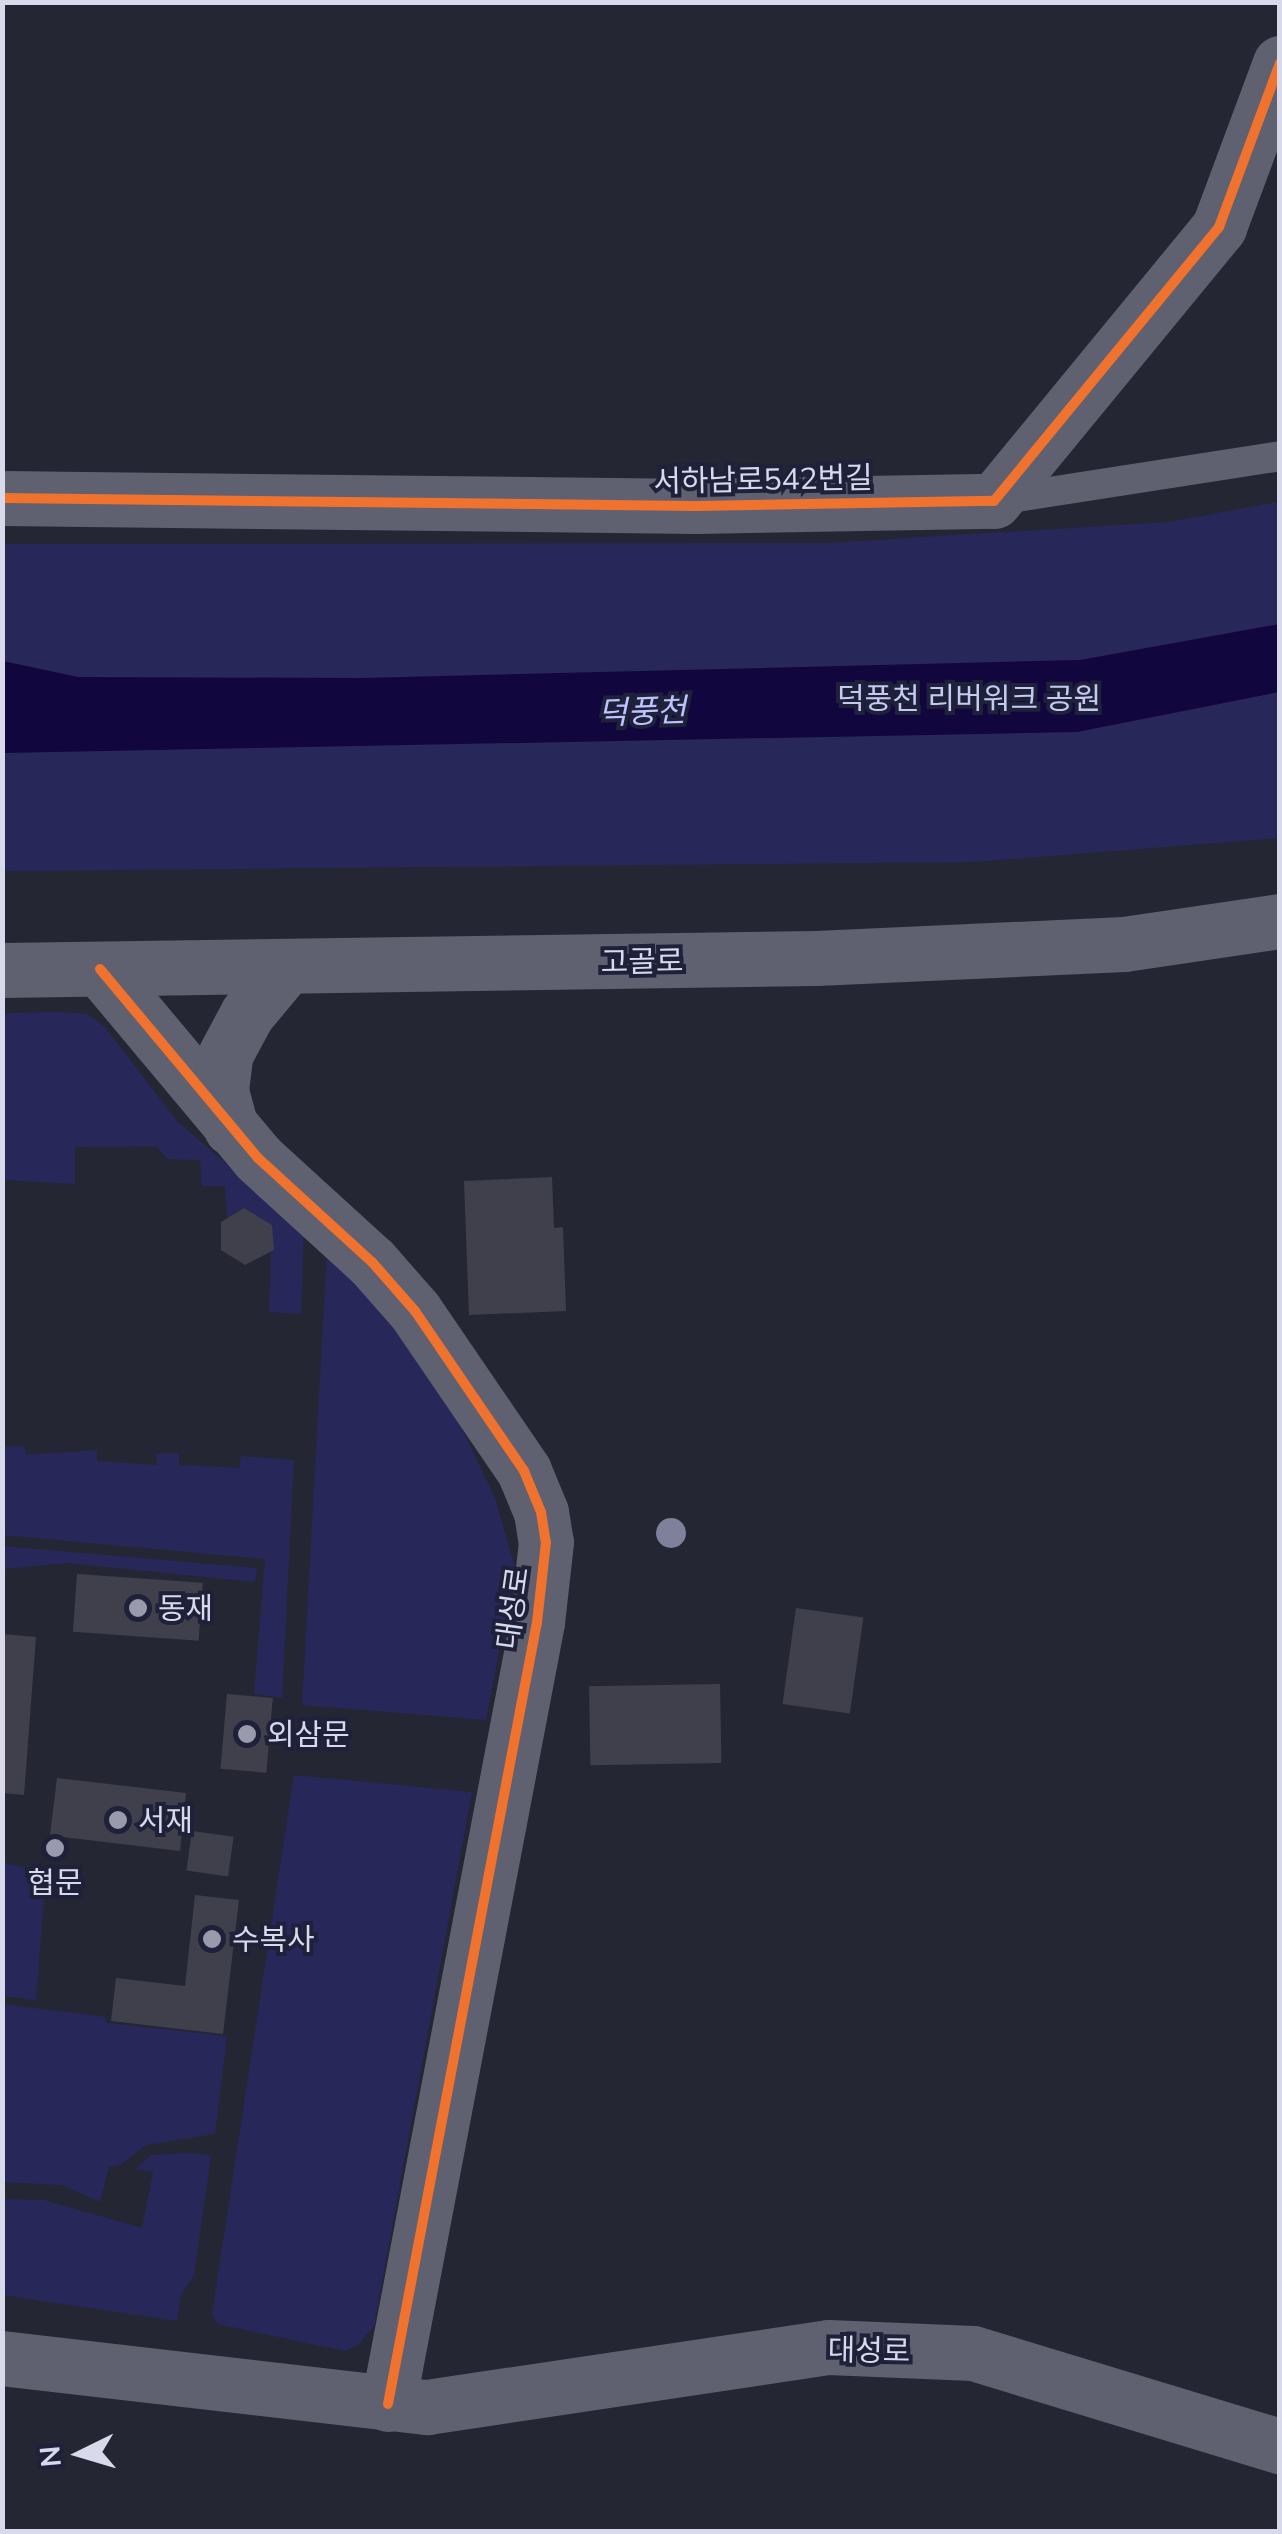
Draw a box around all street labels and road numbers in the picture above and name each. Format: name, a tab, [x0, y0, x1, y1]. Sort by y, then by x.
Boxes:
street label: 서하남로542번길	[653, 459, 873, 499]
street label: 고골로	[600, 942, 684, 980]
street label: 대성로	[488, 1564, 536, 1652]
street label: 대성로	[827, 2331, 911, 2369]

